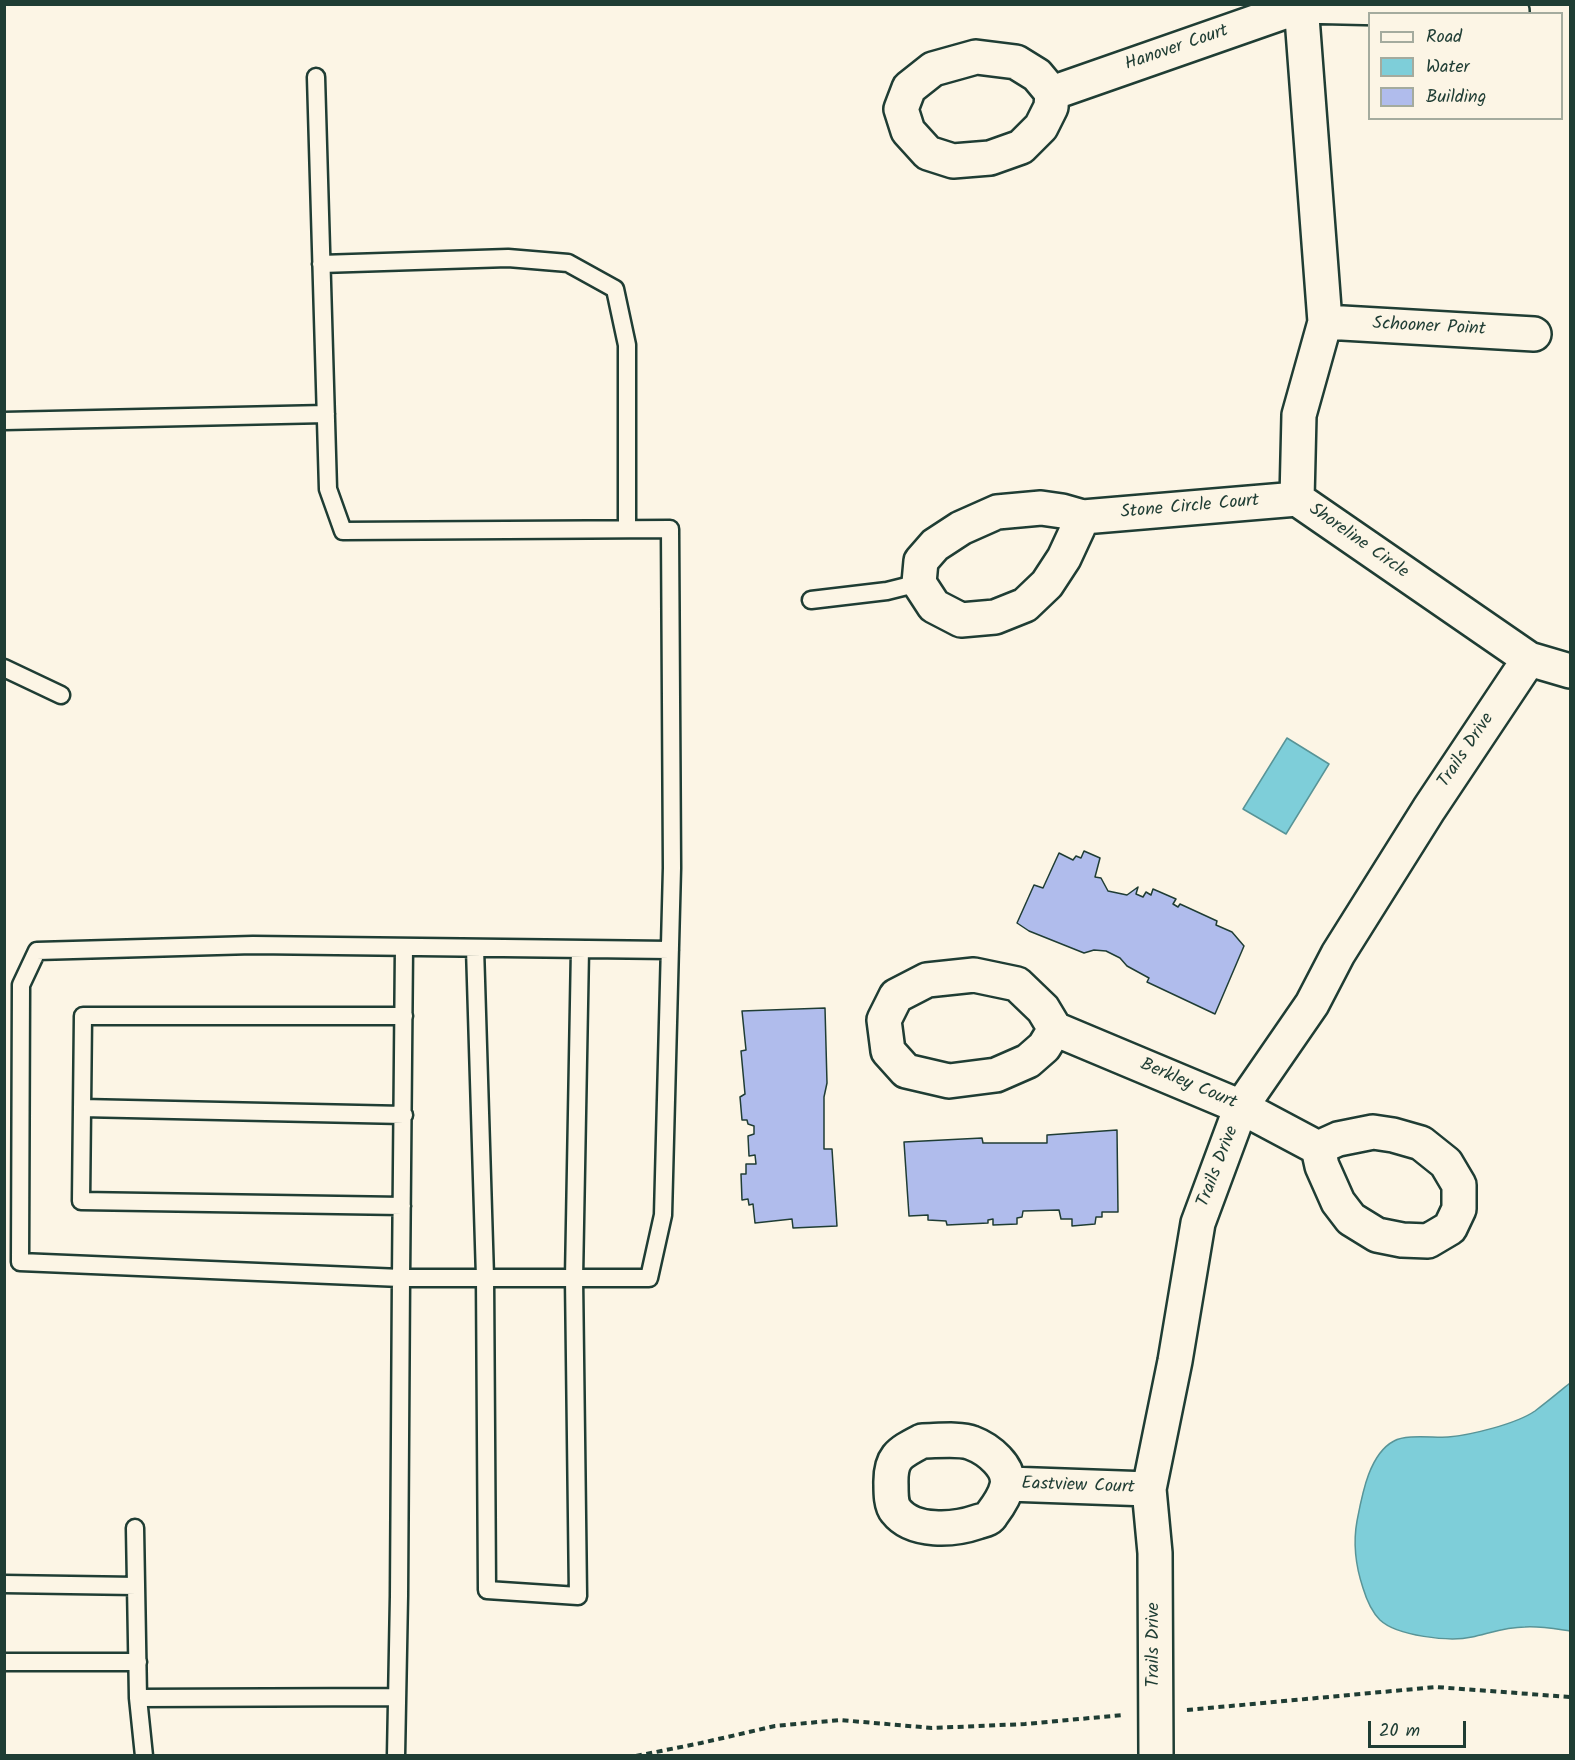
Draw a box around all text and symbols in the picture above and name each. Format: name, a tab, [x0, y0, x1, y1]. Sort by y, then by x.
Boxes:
legend	[1368, 12, 1563, 120]
street label: Hanover Court	[1123, 21, 1231, 77]
text: Road	[1426, 23, 1462, 52]
text: Water	[1426, 53, 1470, 82]
text: Building	[1426, 83, 1486, 112]
street label: Schooner Point	[1372, 314, 1486, 342]
street label: Stone Circle Court	[1120, 491, 1260, 525]
street label: Shoreline Circle	[1304, 500, 1412, 584]
street label: Trails Drive	[1434, 710, 1500, 792]
street label: Berkley Court	[1137, 1055, 1239, 1115]
street label: Trails Drive	[1194, 1123, 1244, 1211]
street label: Eastview Court	[1021, 1474, 1135, 1500]
street label: Trails Drive	[1144, 1602, 1166, 1688]
scale bar	[1371, 1709, 1468, 1747]
text: 20 m	[1379, 1717, 1420, 1746]

